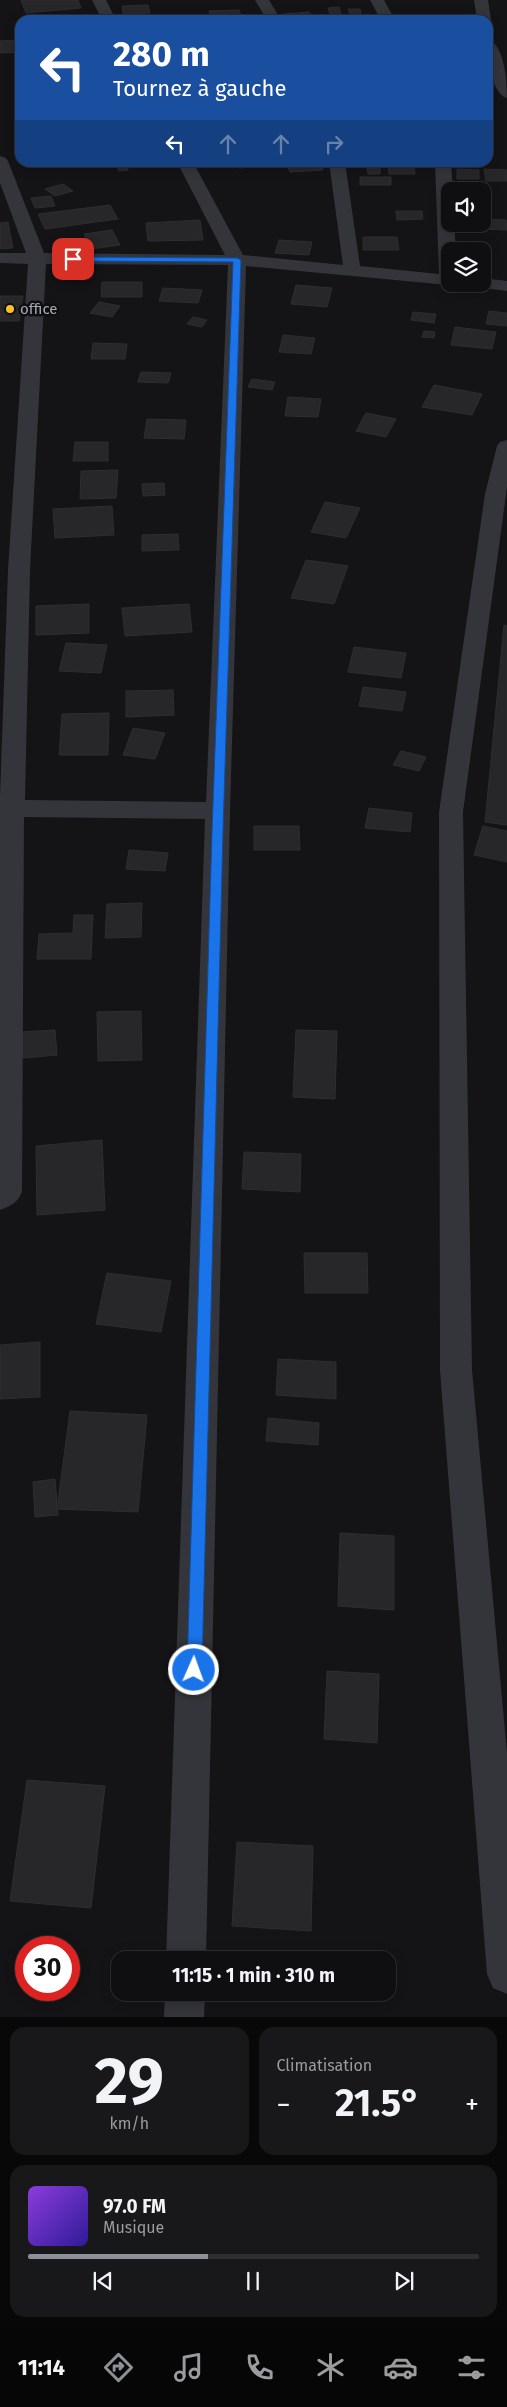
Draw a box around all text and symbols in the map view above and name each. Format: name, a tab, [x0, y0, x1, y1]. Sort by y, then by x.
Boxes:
text: 280 m	[113, 33, 210, 75]
icon: left	[30, 35, 95, 100]
text: Tournez à gauche	[113, 75, 286, 102]
icon: left	[161, 130, 189, 158]
icon: ahead	[214, 130, 242, 158]
icon: ahead	[267, 130, 295, 158]
icon: right	[320, 130, 348, 158]
map controls	[441, 182, 491, 292]
button: sound	[441, 182, 491, 232]
pin	[52, 238, 94, 280]
button: layers	[441, 242, 491, 292]
icon: arrive	[59, 245, 87, 273]
place label: office	[20, 300, 57, 318]
marker: office	[4, 303, 16, 315]
position arrow	[167, 1643, 219, 1695]
speed limit sign: 30	[15, 1936, 80, 2001]
text: 11:15 · 1 min · 310 m	[172, 1964, 335, 1987]
text: 29	[95, 2042, 164, 2120]
text: Climatisation	[277, 2056, 372, 2075]
text: 21.5°	[335, 2080, 421, 2126]
text: −	[277, 2088, 291, 2121]
text: +	[465, 2088, 479, 2121]
text: km/h	[109, 2114, 149, 2133]
text: 97.0 FM	[103, 2195, 166, 2218]
text: Musique	[103, 2218, 164, 2237]
icon: previous	[89, 2267, 117, 2295]
icon: pause	[239, 2267, 267, 2295]
icon: next	[390, 2267, 418, 2295]
icon: directions	[101, 2350, 136, 2385]
icon: music	[171, 2350, 206, 2385]
icon: phone	[242, 2350, 277, 2385]
icon: climate	[313, 2350, 348, 2385]
icon: car	[383, 2350, 418, 2385]
icon: filters	[454, 2350, 489, 2385]
text: 11:14	[18, 2354, 65, 2381]

